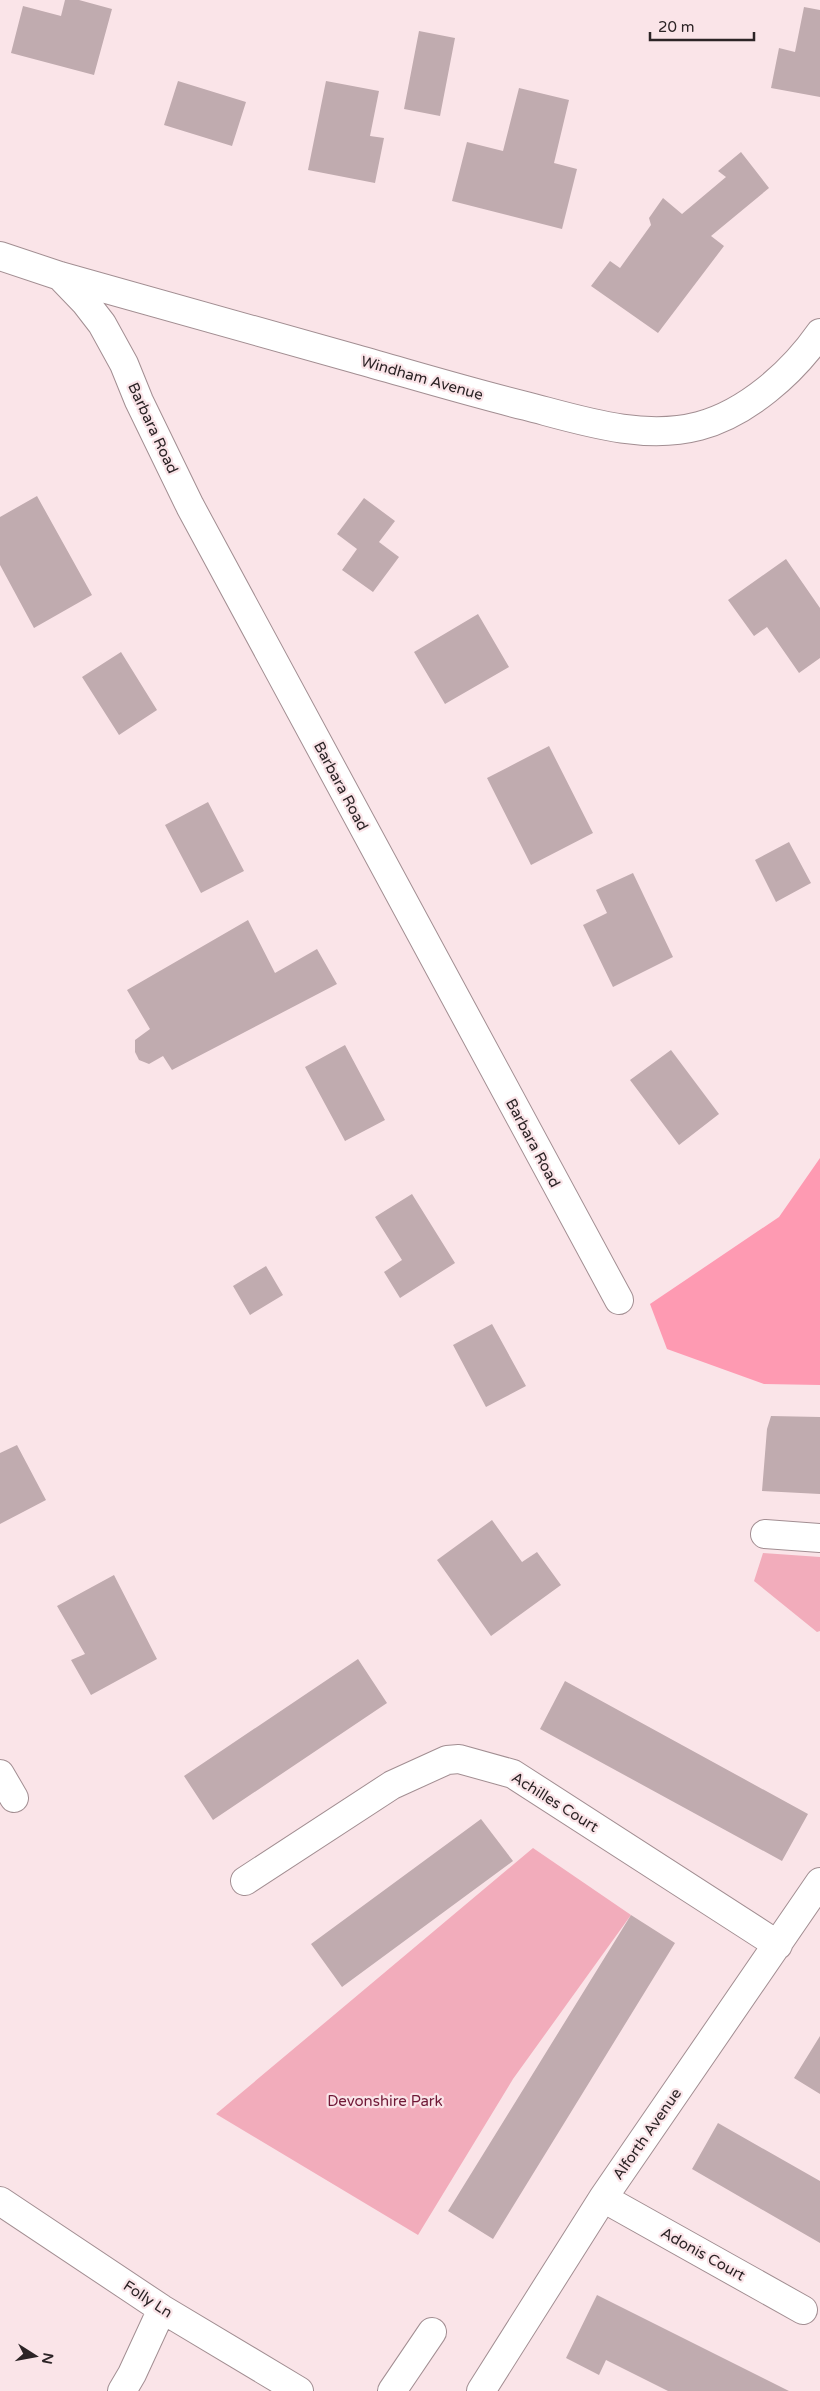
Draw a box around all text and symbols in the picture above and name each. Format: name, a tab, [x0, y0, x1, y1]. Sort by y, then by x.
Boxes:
scale bar	[650, 10, 754, 42]
text: 20 m	[658, 18, 695, 36]
street label: Windham Avenue	[359, 352, 485, 404]
street label: Barbara Road	[124, 380, 182, 476]
street label: Barbara Road	[310, 738, 372, 834]
street label: Barbara Road	[502, 1095, 564, 1191]
street label: Achilles Court	[508, 1768, 602, 1836]
street label: Alforth Avenue	[609, 2085, 685, 2183]
park label: Devonshire Park	[327, 2092, 443, 2110]
street label: Adonis Court	[658, 2223, 748, 2285]
street label: Folly Ln	[120, 2277, 176, 2321]
north arrow	[10, 2331, 60, 2381]
text: N	[38, 2351, 57, 2366]

